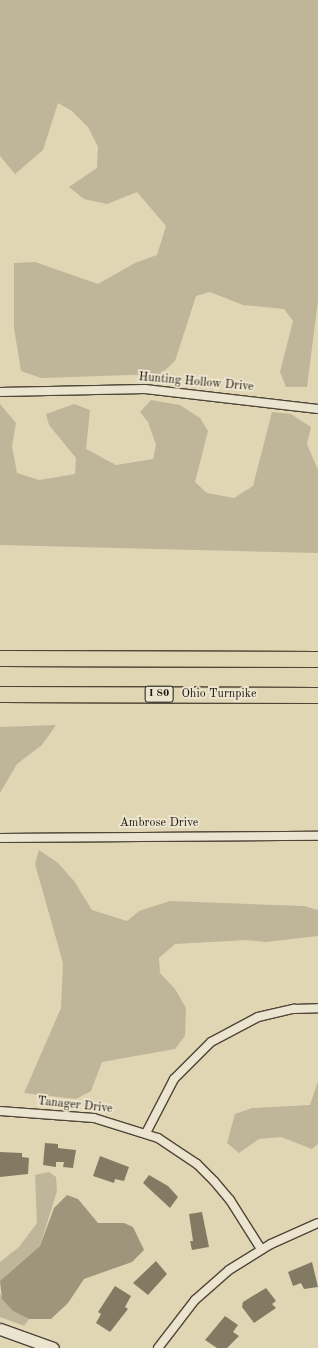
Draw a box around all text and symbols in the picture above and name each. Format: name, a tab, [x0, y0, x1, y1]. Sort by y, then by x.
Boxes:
street label: Hunting Hollow Drive	[138, 371, 254, 395]
road number: I 80	[144, 685, 174, 703]
street label: Ohio Turnpike	[181, 688, 257, 702]
street label: Ambrose Drive	[120, 817, 198, 831]
street label: Tanager Drive	[37, 1095, 113, 1117]

